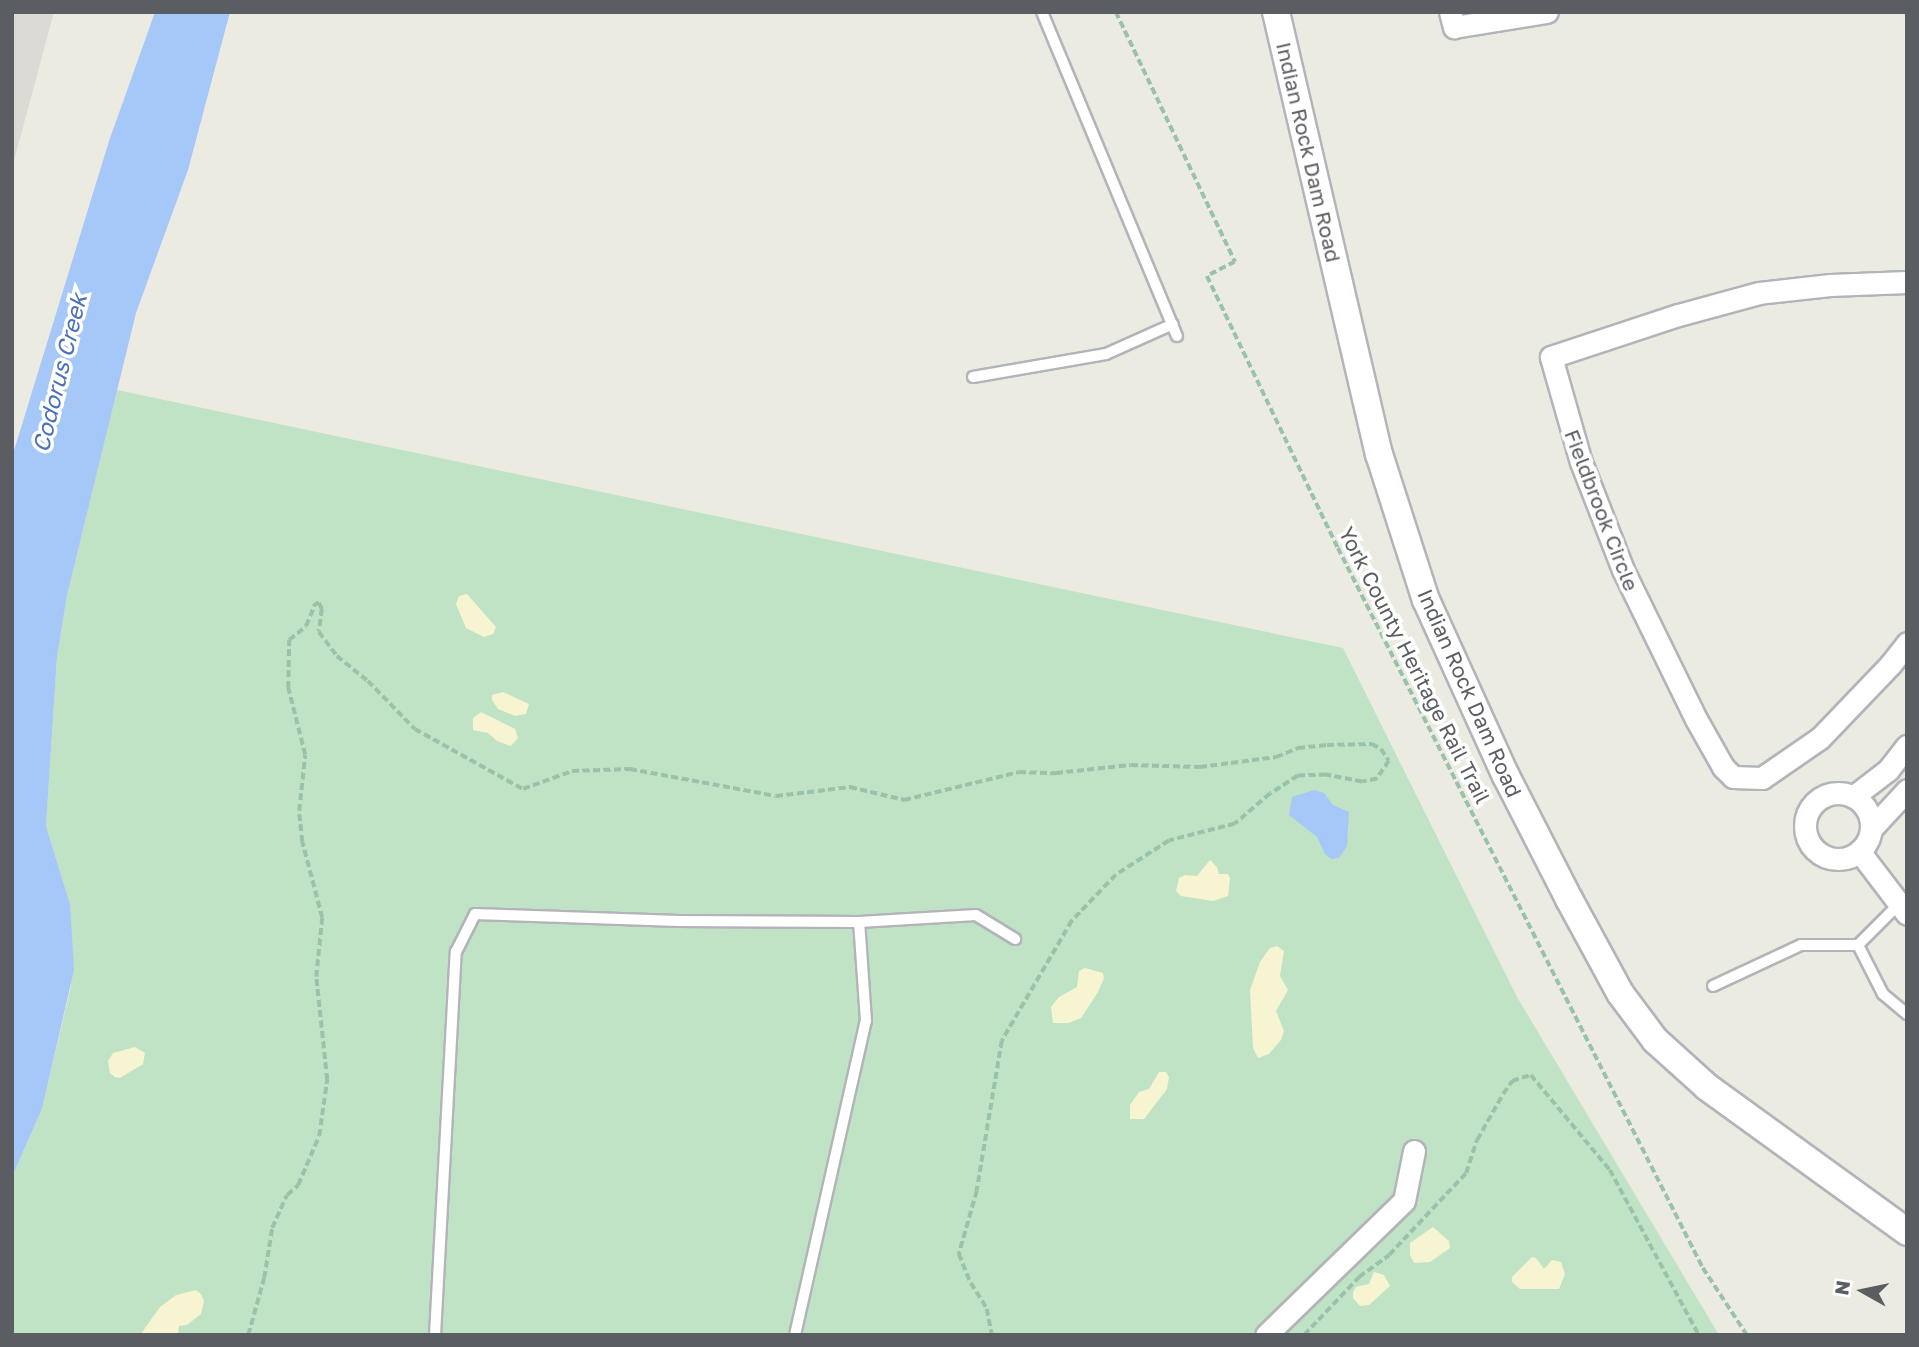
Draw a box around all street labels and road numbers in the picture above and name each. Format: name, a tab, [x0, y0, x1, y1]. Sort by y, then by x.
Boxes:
street label: Indian Rock Dam Road	[1271, 39, 1347, 265]
street label: Fieldbrook Circle	[1560, 426, 1644, 594]
street label: York County Heritage Rail Trail	[1334, 522, 1496, 808]
street label: Indian Rock Dam Road	[1413, 585, 1527, 801]

